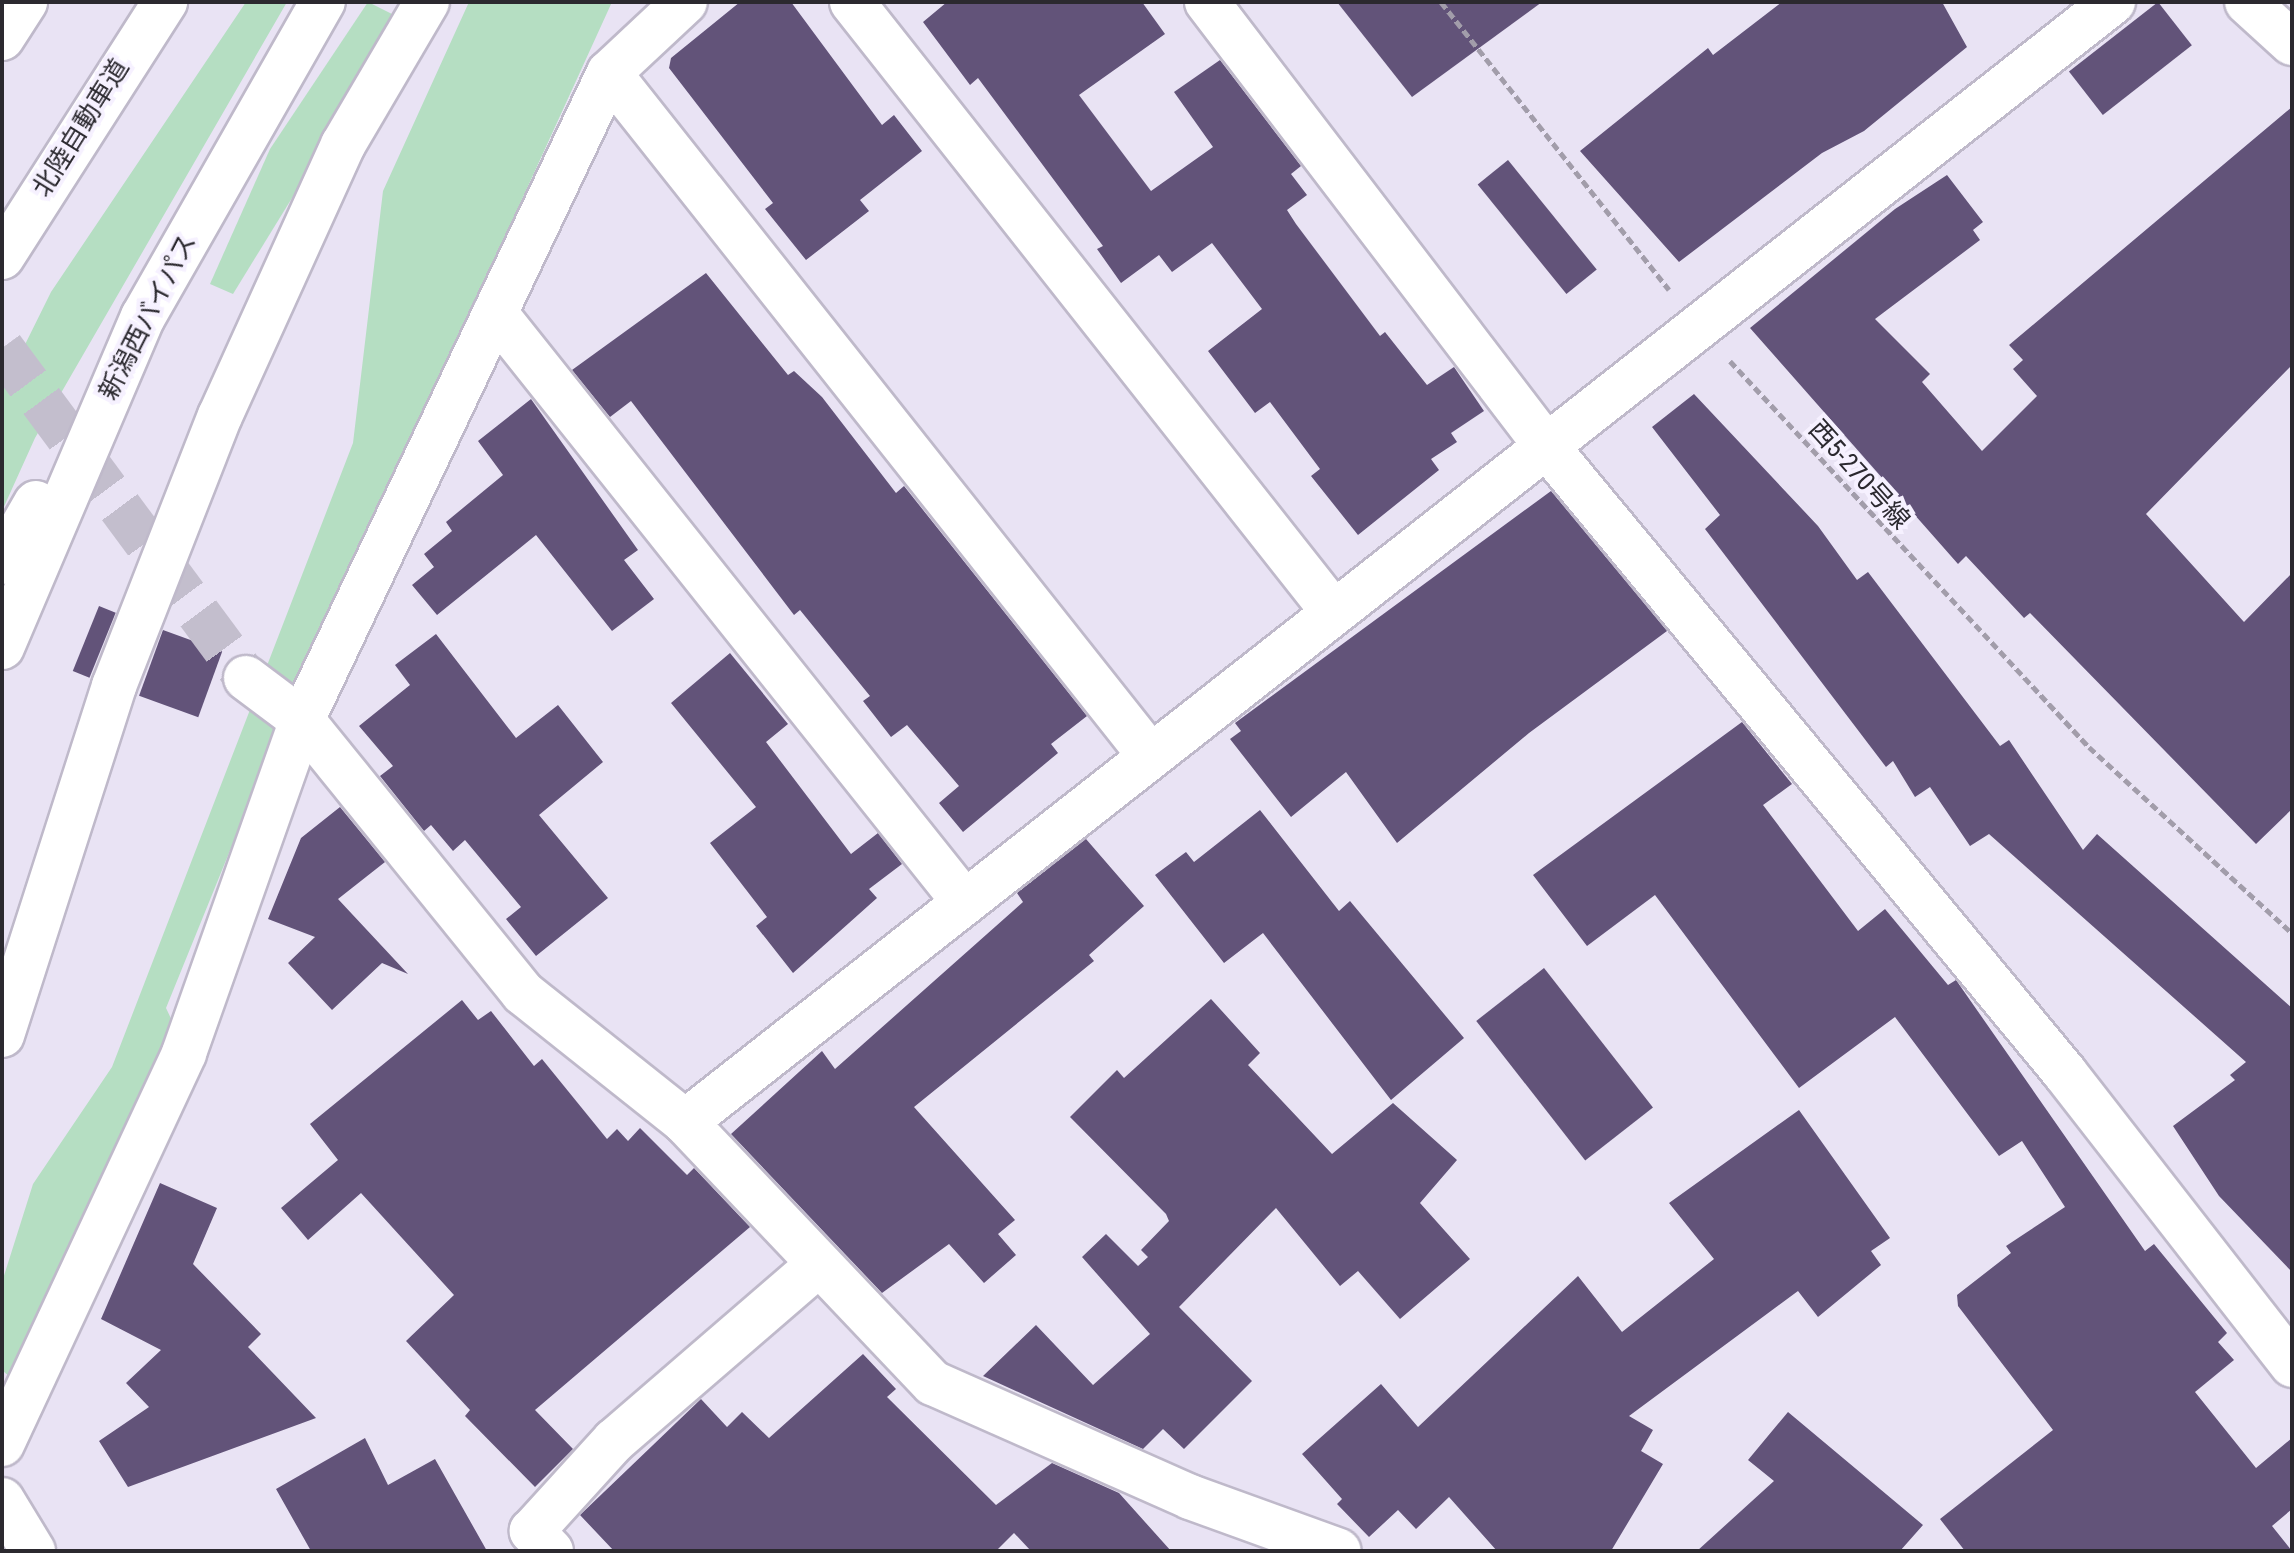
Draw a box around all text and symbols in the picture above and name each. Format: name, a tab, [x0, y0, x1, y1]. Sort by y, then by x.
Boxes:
street label: 北陸自動車道	[26, 54, 136, 202]
street label: 新潟西バイパス	[93, 229, 203, 405]
street label: 西5-270号線	[1802, 414, 1916, 536]

